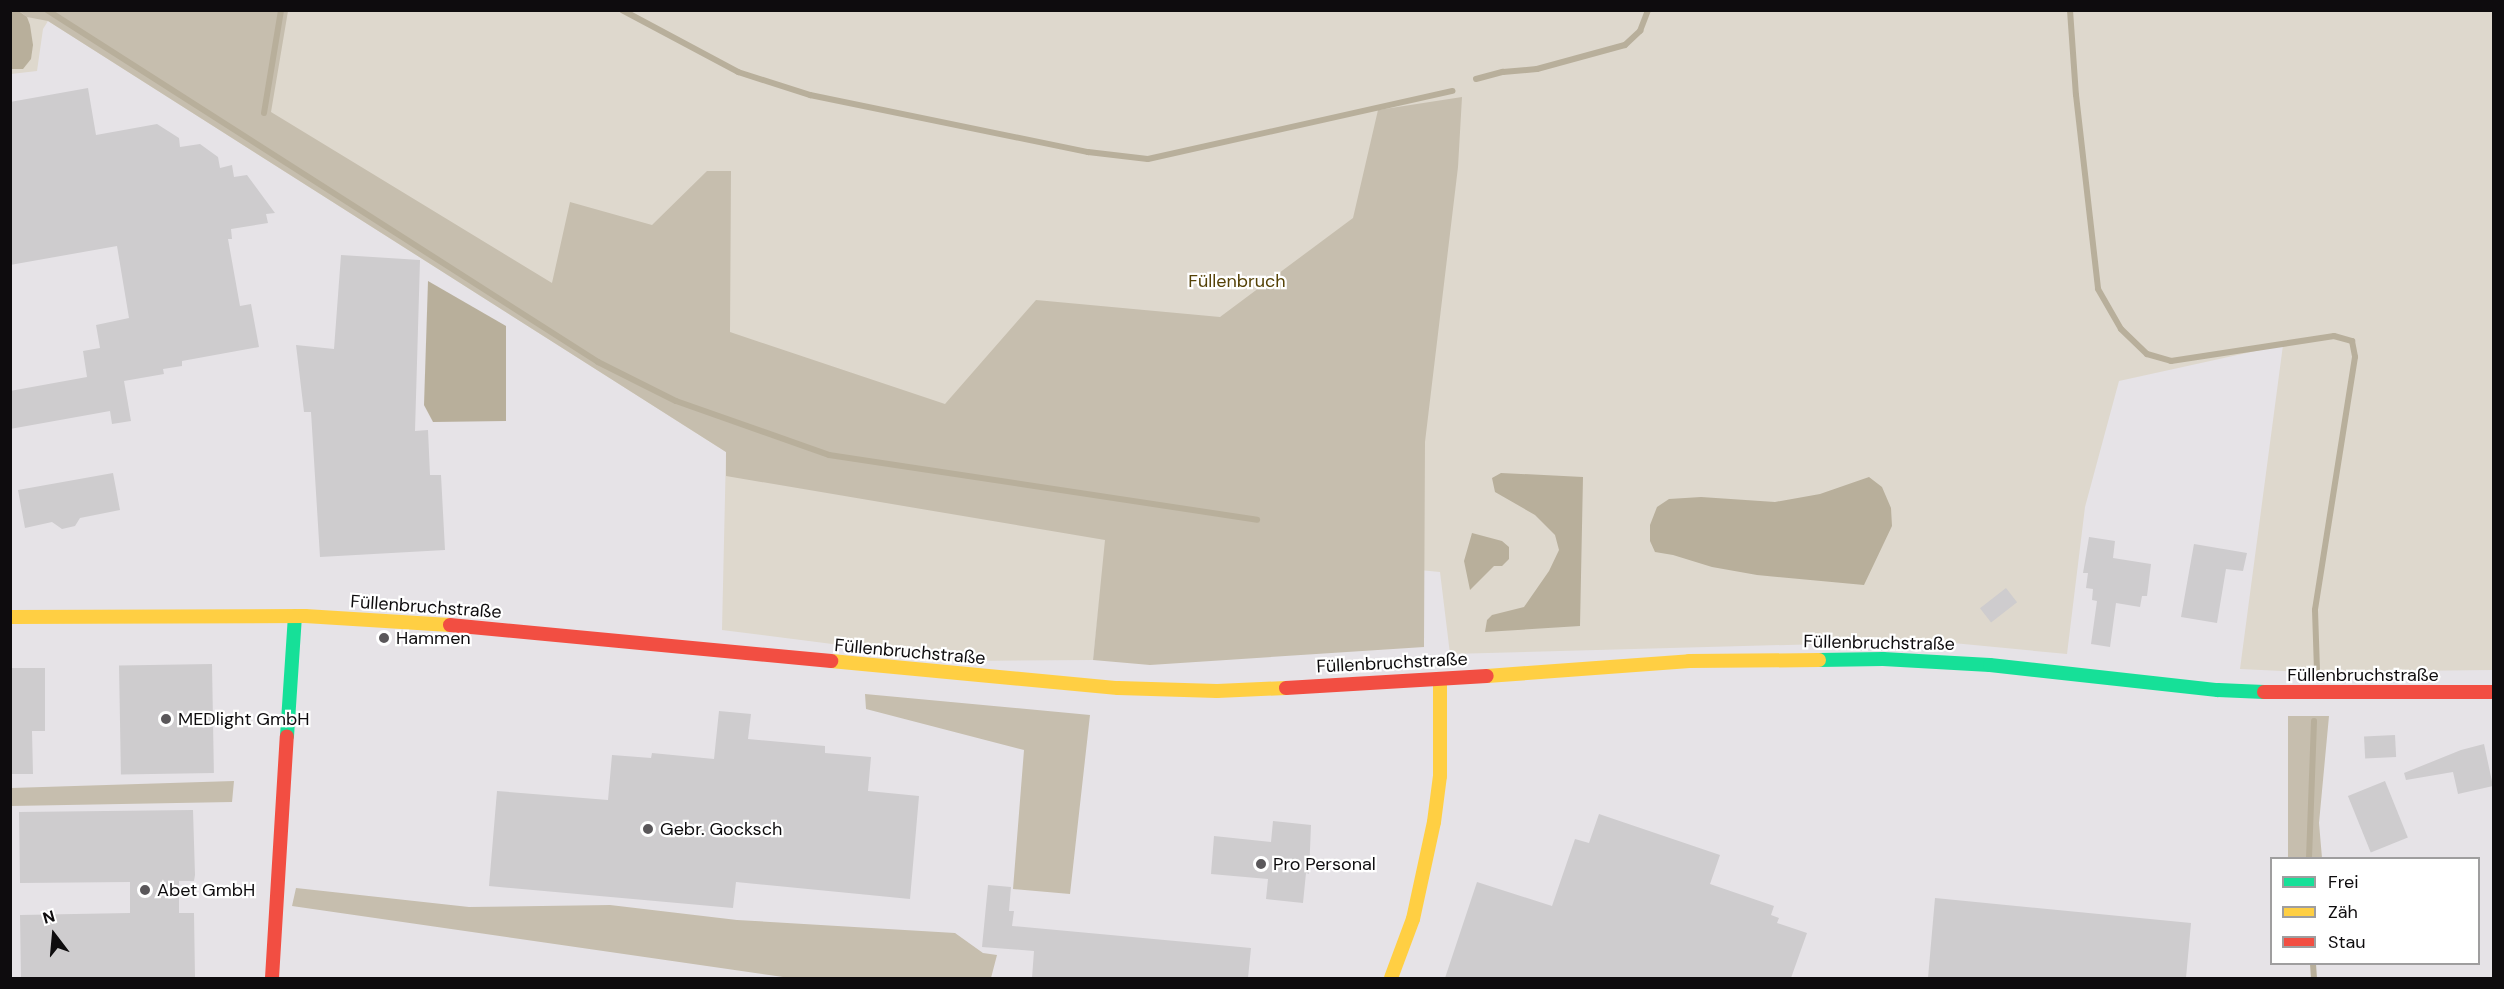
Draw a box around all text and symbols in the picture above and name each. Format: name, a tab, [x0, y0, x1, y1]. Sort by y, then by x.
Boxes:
park label: Füllenbruch	[1188, 270, 1286, 292]
street label: Füllenbruchstraße	[350, 591, 502, 623]
place label: Hammen	[396, 627, 471, 649]
marker: Hammen	[377, 631, 391, 645]
street label: Füllenbruchstraße	[1803, 631, 1955, 655]
street label: Füllenbruchstraße	[834, 635, 986, 669]
street label: Füllenbruchstraße	[1316, 648, 1468, 678]
street label: Füllenbruchstraße	[2287, 664, 2439, 686]
place label: MEDlight GmbH	[178, 708, 309, 730]
marker: MEDlight GmbH	[159, 712, 173, 726]
place label: Gebr. Gocksch	[660, 818, 782, 840]
marker: Gebr. Gocksch	[641, 822, 655, 836]
place label: Pro Personal	[1273, 853, 1376, 875]
marker: Pro Personal	[1254, 857, 1268, 871]
legend	[2270, 857, 2480, 965]
text: Frei	[2328, 870, 2359, 894]
place label: Abet GmbH	[157, 879, 255, 901]
marker: Abet GmbH	[138, 883, 152, 897]
text: Zäh	[2328, 900, 2358, 924]
north arrow	[24, 905, 84, 965]
text: N	[40, 906, 57, 929]
text: Stau	[2328, 930, 2366, 954]

